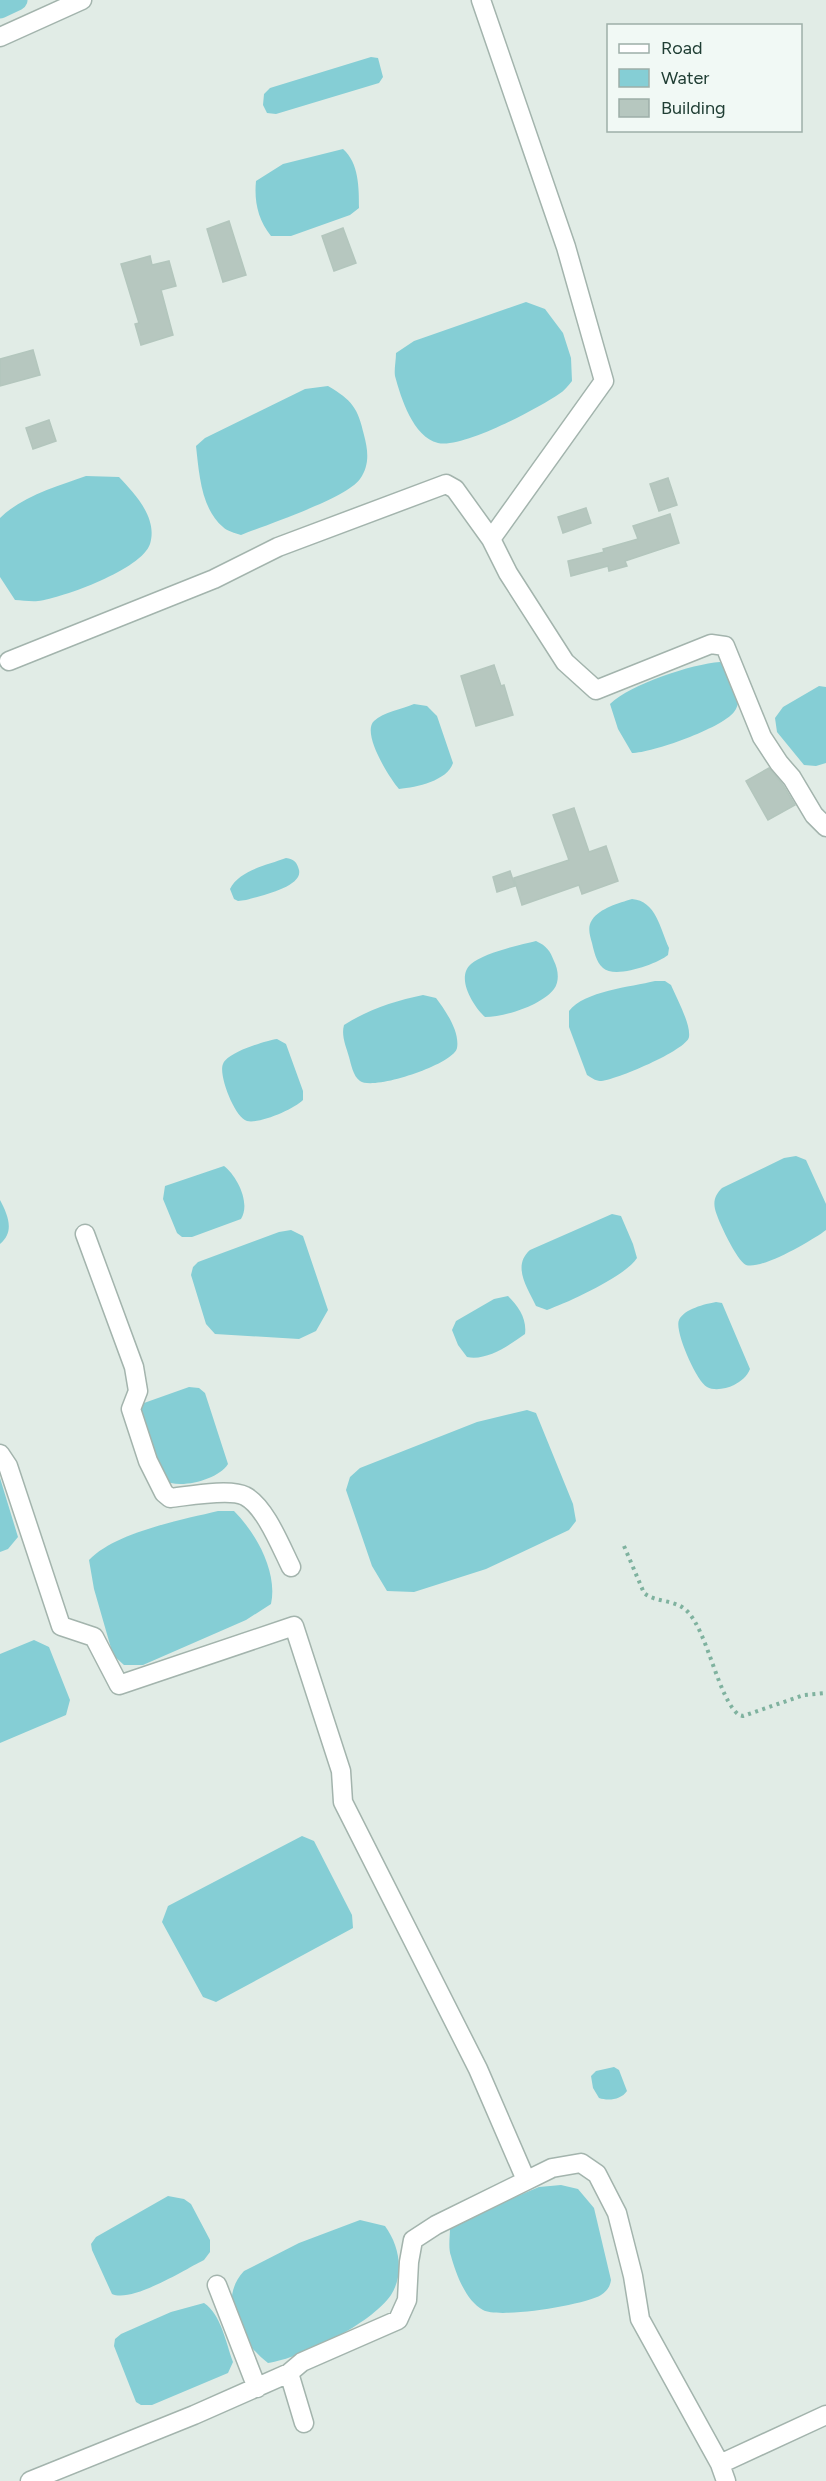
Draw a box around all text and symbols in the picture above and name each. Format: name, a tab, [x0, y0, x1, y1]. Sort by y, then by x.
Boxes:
legend	[607, 24, 802, 132]
text: Road	[661, 37, 702, 59]
text: Water	[661, 67, 709, 89]
text: Building	[661, 97, 726, 119]

